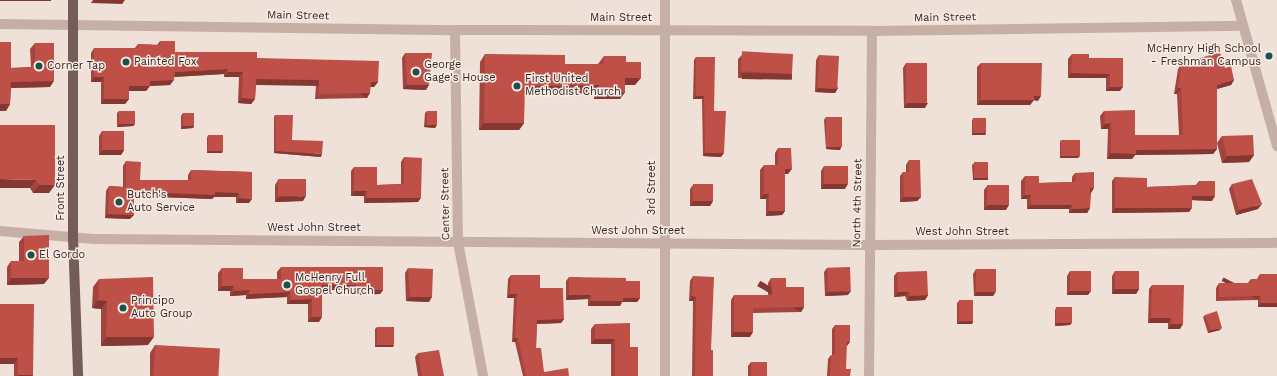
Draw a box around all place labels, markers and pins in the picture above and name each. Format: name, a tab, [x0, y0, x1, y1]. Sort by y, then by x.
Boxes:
place label: McHenry High School - Freshman Campus	[1146, 43, 1261, 69]
marker: McHenry High School - Freshman Campus	[1264, 51, 1274, 61]
place label: Painted Fox	[134, 55, 197, 69]
marker: Painted Fox	[121, 57, 131, 67]
place label: Corner Tap	[47, 59, 106, 73]
place label: George Gage's House	[424, 59, 496, 85]
marker: Corner Tap	[34, 61, 44, 71]
marker: George Gage's House	[411, 67, 421, 77]
place label: First United Methodist Church	[525, 73, 621, 99]
marker: First United Methodist Church	[512, 81, 522, 91]
place label: Butch's Auto Service	[127, 189, 195, 215]
marker: Butch's Auto Service	[114, 197, 124, 207]
place label: El Gordo	[39, 248, 86, 262]
marker: El Gordo	[26, 250, 36, 260]
place label: McHenry Full Gospel Church	[295, 272, 374, 298]
marker: McHenry Full Gospel Church	[282, 280, 292, 290]
place label: Principo Auto Group	[131, 295, 192, 321]
marker: Principo Auto Group	[118, 303, 128, 313]

